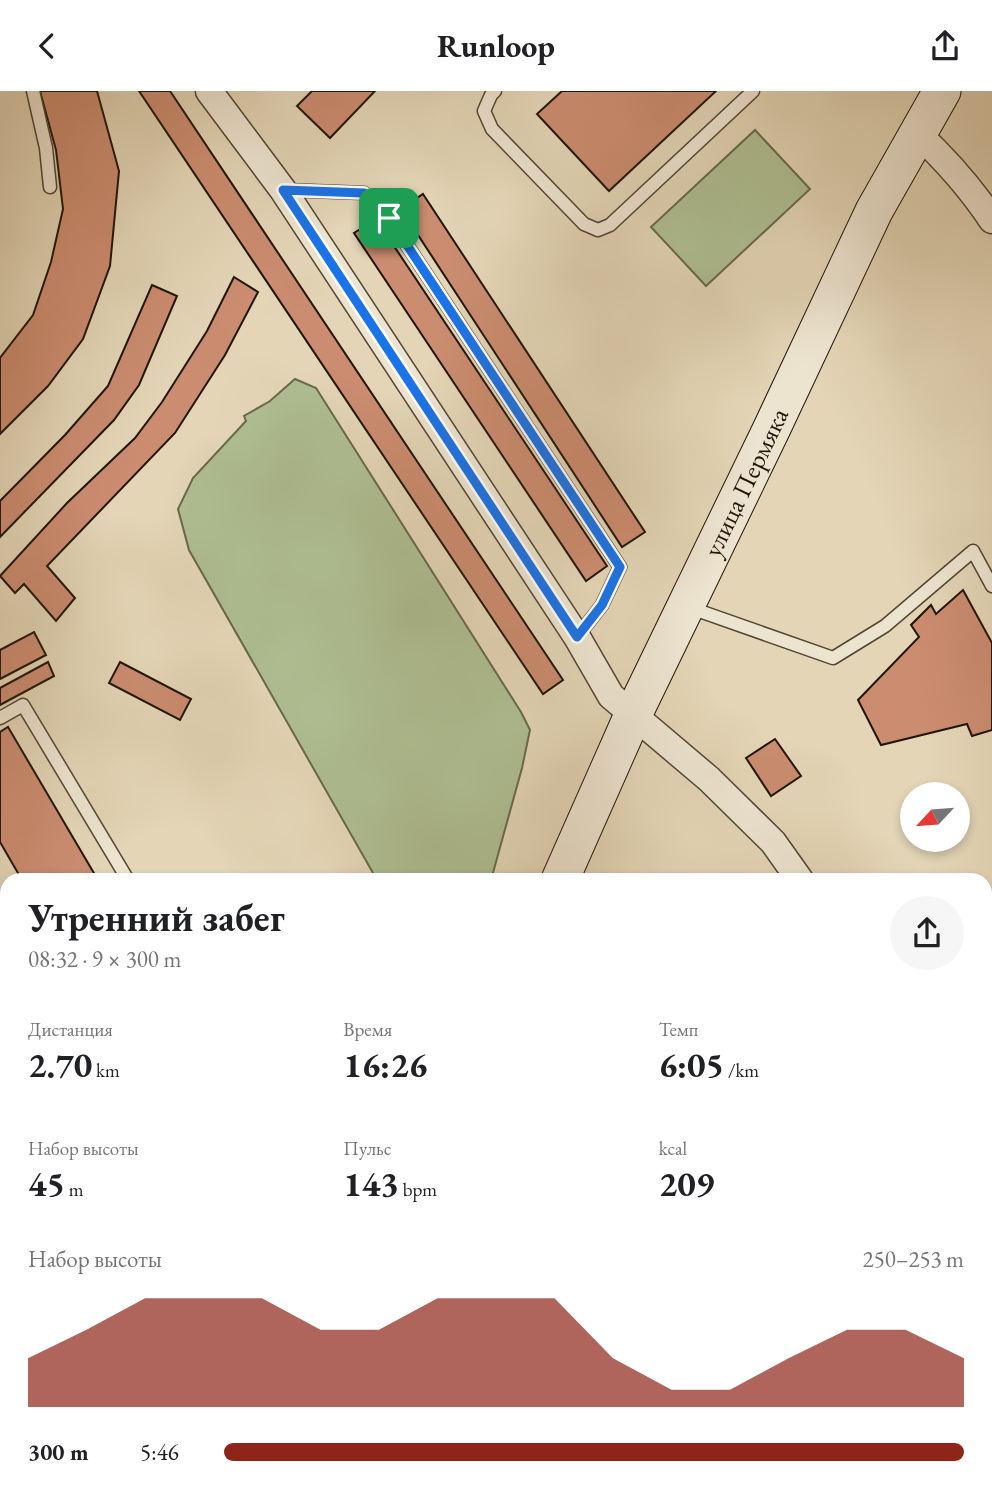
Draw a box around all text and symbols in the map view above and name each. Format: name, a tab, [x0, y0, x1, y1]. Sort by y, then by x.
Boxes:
text: Runloop	[437, 25, 555, 67]
icon: back	[28, 27, 66, 65]
icon: share	[926, 27, 964, 65]
pin	[359, 188, 419, 248]
icon: arrive	[370, 199, 408, 237]
street label: улица Пермяка	[695, 402, 796, 562]
north arrow	[900, 782, 970, 852]
map controls	[900, 782, 970, 852]
text: Утренний забег	[28, 893, 285, 942]
button: share	[890, 896, 964, 970]
text: 08:32 · 9 × 300 m	[28, 944, 181, 974]
text: Дистанция	[28, 1017, 113, 1042]
text: Время	[343, 1017, 392, 1042]
text: Темп	[659, 1017, 698, 1042]
text: 2.70	[28, 1042, 92, 1087]
text: 16:26	[343, 1042, 427, 1087]
text: 6:05	[659, 1042, 724, 1087]
text: km	[92, 1058, 120, 1083]
text: /km	[724, 1058, 759, 1083]
text: Набор высоты	[28, 1136, 139, 1161]
text: Пульс	[343, 1136, 391, 1161]
text: kcal	[659, 1136, 687, 1161]
text: 45	[28, 1161, 65, 1206]
text: 143	[343, 1161, 399, 1206]
text: 209	[659, 1161, 714, 1206]
text: m	[65, 1177, 84, 1202]
text: bpm	[399, 1177, 437, 1202]
text: Набор высоты	[28, 1244, 162, 1274]
text: 250–253 m	[863, 1244, 964, 1274]
text: 300 m	[28, 1437, 89, 1467]
text: 5:46	[140, 1437, 179, 1467]

